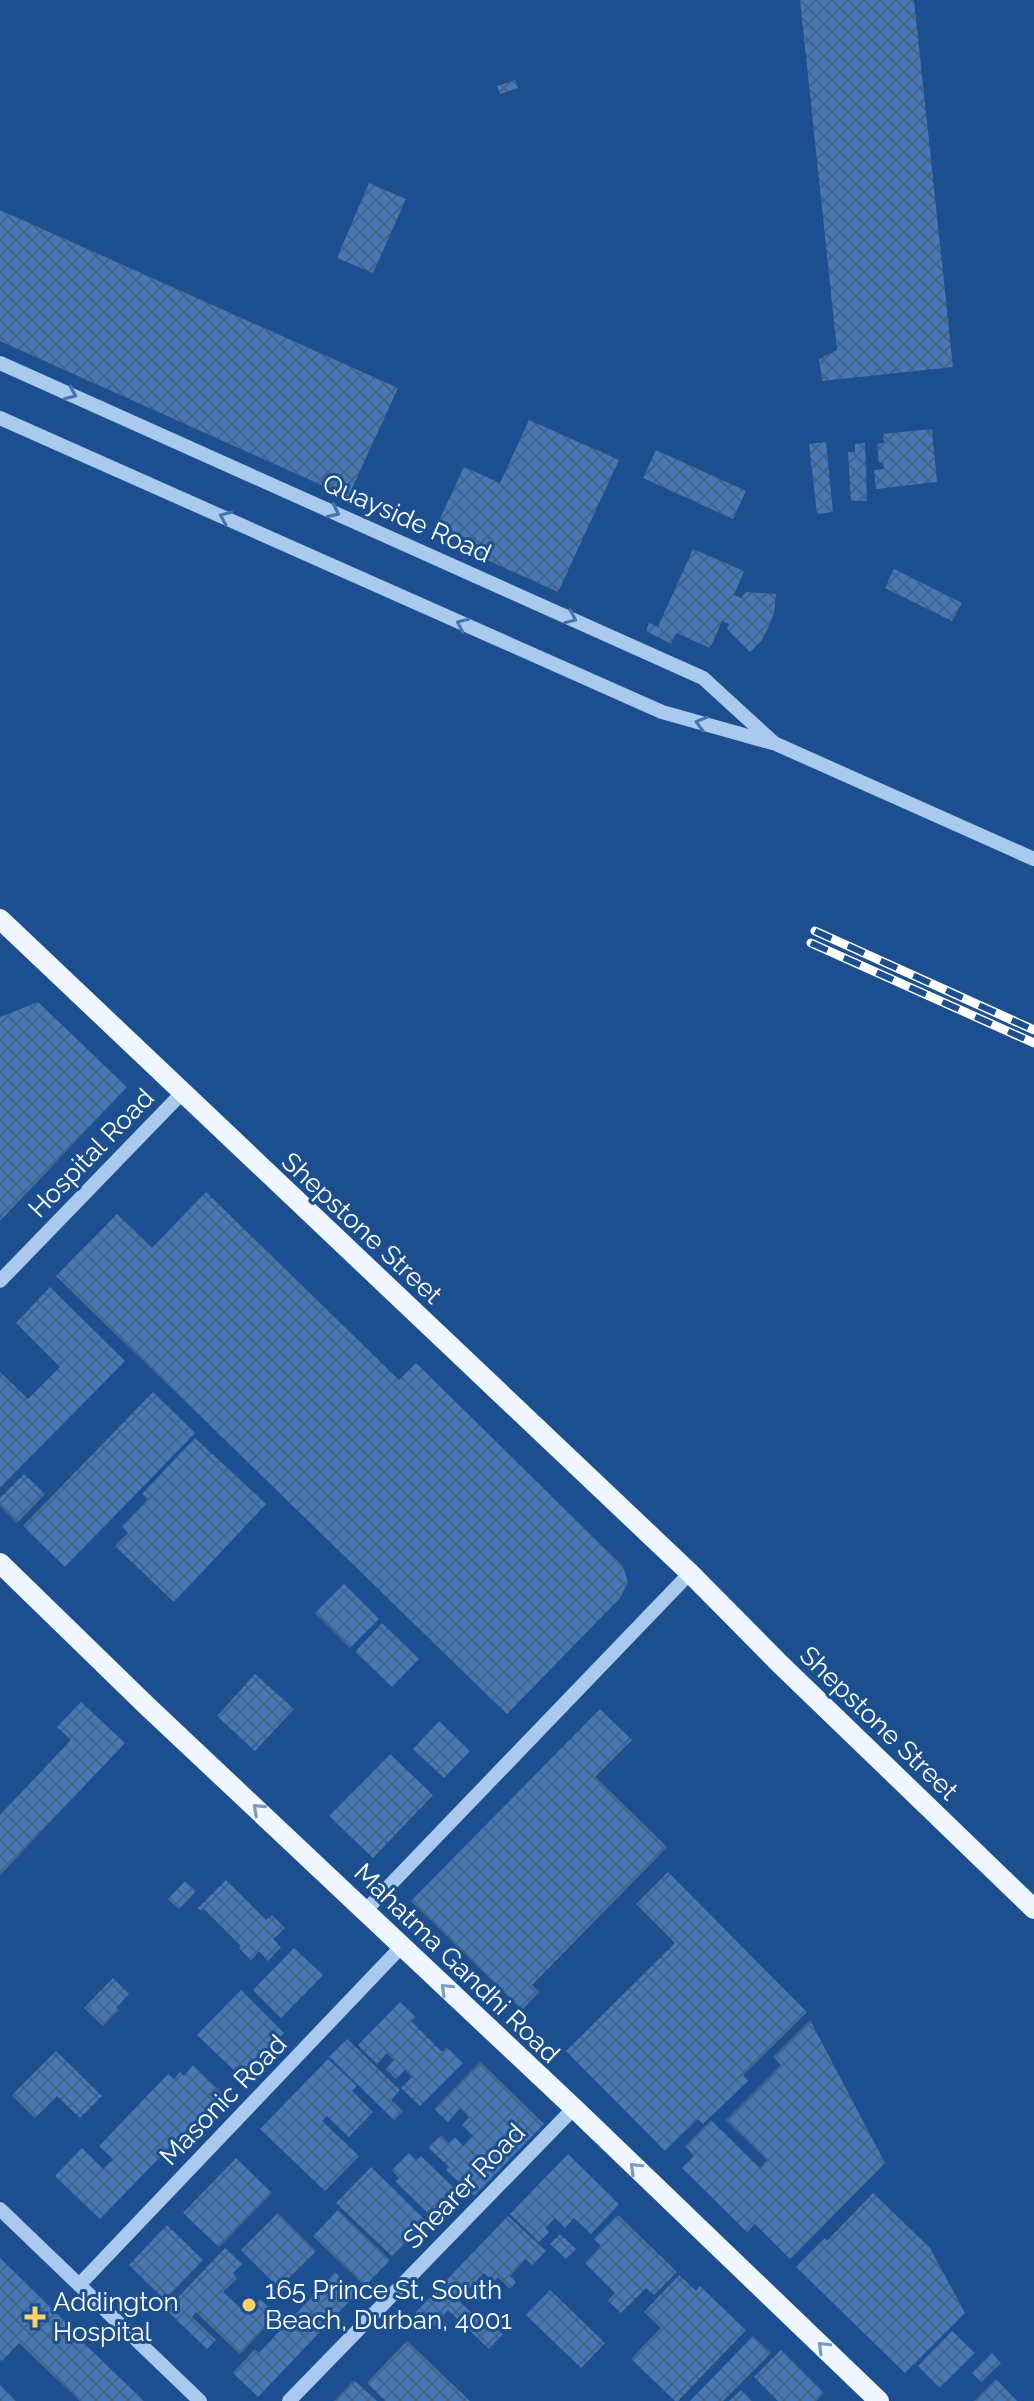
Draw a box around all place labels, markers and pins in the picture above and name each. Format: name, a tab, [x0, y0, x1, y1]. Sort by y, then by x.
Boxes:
place label: 165 Prince St, South Beach, Durban, 4001	[265, 2275, 512, 2335]
place label: Addington Hospital	[53, 2287, 179, 2347]
marker: 165 Prince St, South Beach, Durban, 4001	[240, 2296, 258, 2314]
marker: Addington Hospital	[24, 2306, 46, 2328]

